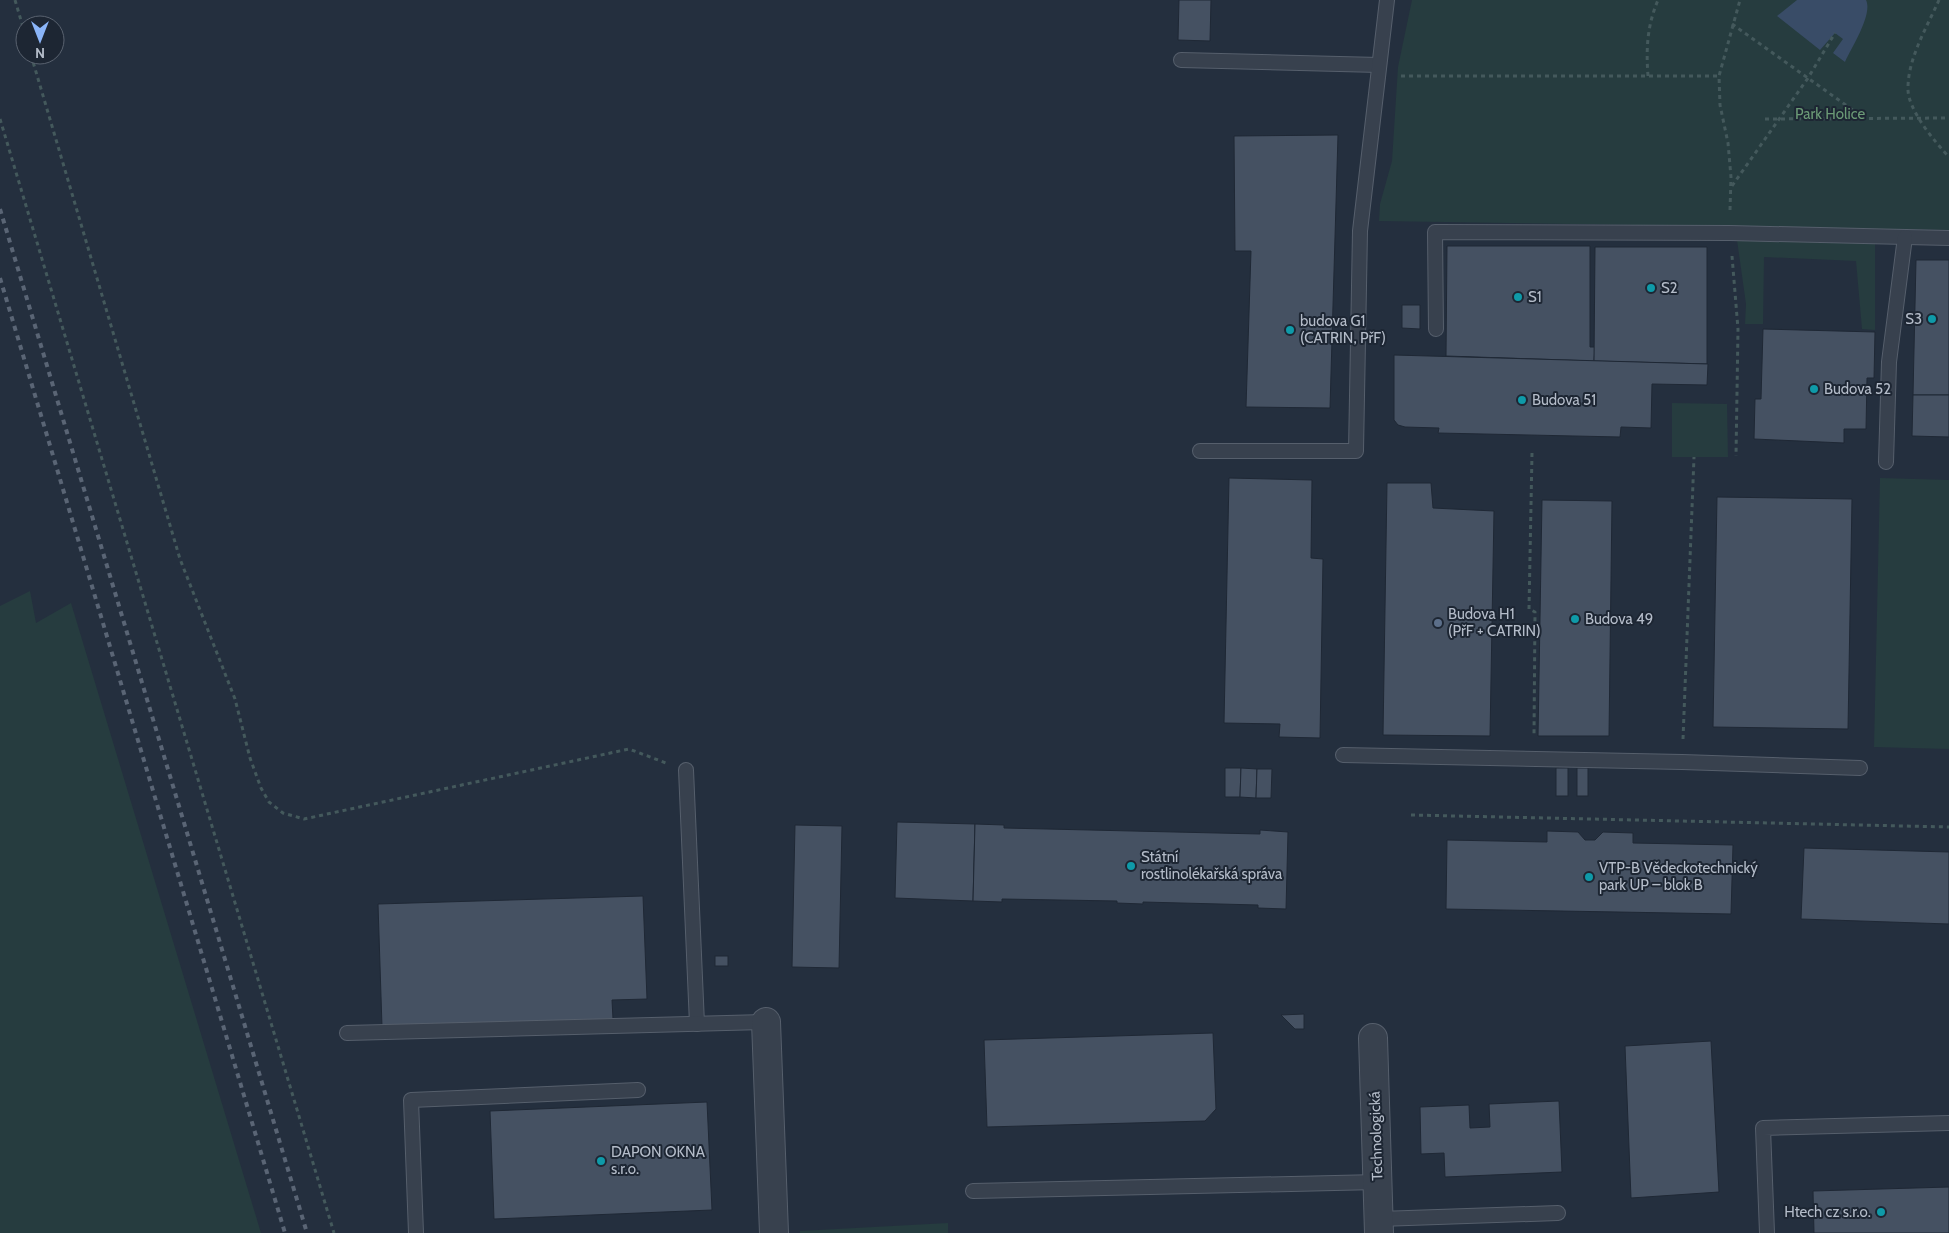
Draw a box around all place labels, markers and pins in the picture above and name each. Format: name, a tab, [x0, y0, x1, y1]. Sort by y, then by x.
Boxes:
place label: S2	[1661, 279, 1678, 297]
marker: S2	[1645, 282, 1657, 294]
place label: S1	[1528, 288, 1542, 306]
marker: S1	[1512, 291, 1524, 303]
place label: S3	[1905, 310, 1922, 328]
place label: budova G1 (CATRIN, PřF)	[1300, 312, 1386, 347]
marker: S3	[1926, 313, 1938, 325]
marker: budova G1 (CATRIN, PřF)	[1284, 324, 1296, 336]
place label: Budova 52	[1824, 380, 1891, 398]
marker: Budova 52	[1808, 383, 1820, 395]
place label: Budova 51	[1532, 391, 1596, 409]
marker: Budova 51	[1516, 394, 1528, 406]
place label: Budova H1 (PřF + CATRIN)	[1448, 605, 1541, 640]
place label: Budova 49	[1585, 610, 1653, 628]
marker: Budova 49	[1569, 613, 1581, 625]
marker: Budova H1 (PřF + CATRIN)	[1432, 617, 1444, 629]
place label: Státní rostlinolékařská správa	[1141, 848, 1283, 883]
place label: VTP-B Vědeckotechnický park UP – blok B	[1599, 859, 1758, 894]
marker: Státní rostlinolékařská správa	[1125, 860, 1137, 872]
marker: VTP-B Vědeckotechnický park UP – blok B	[1583, 871, 1595, 883]
place label: DAPON OKNA s.r.o.	[611, 1143, 706, 1178]
marker: DAPON OKNA s.r.o.	[595, 1155, 607, 1167]
place label: Htech cz s.r.o.	[1784, 1203, 1871, 1221]
marker: Htech cz s.r.o.	[1875, 1206, 1887, 1218]

